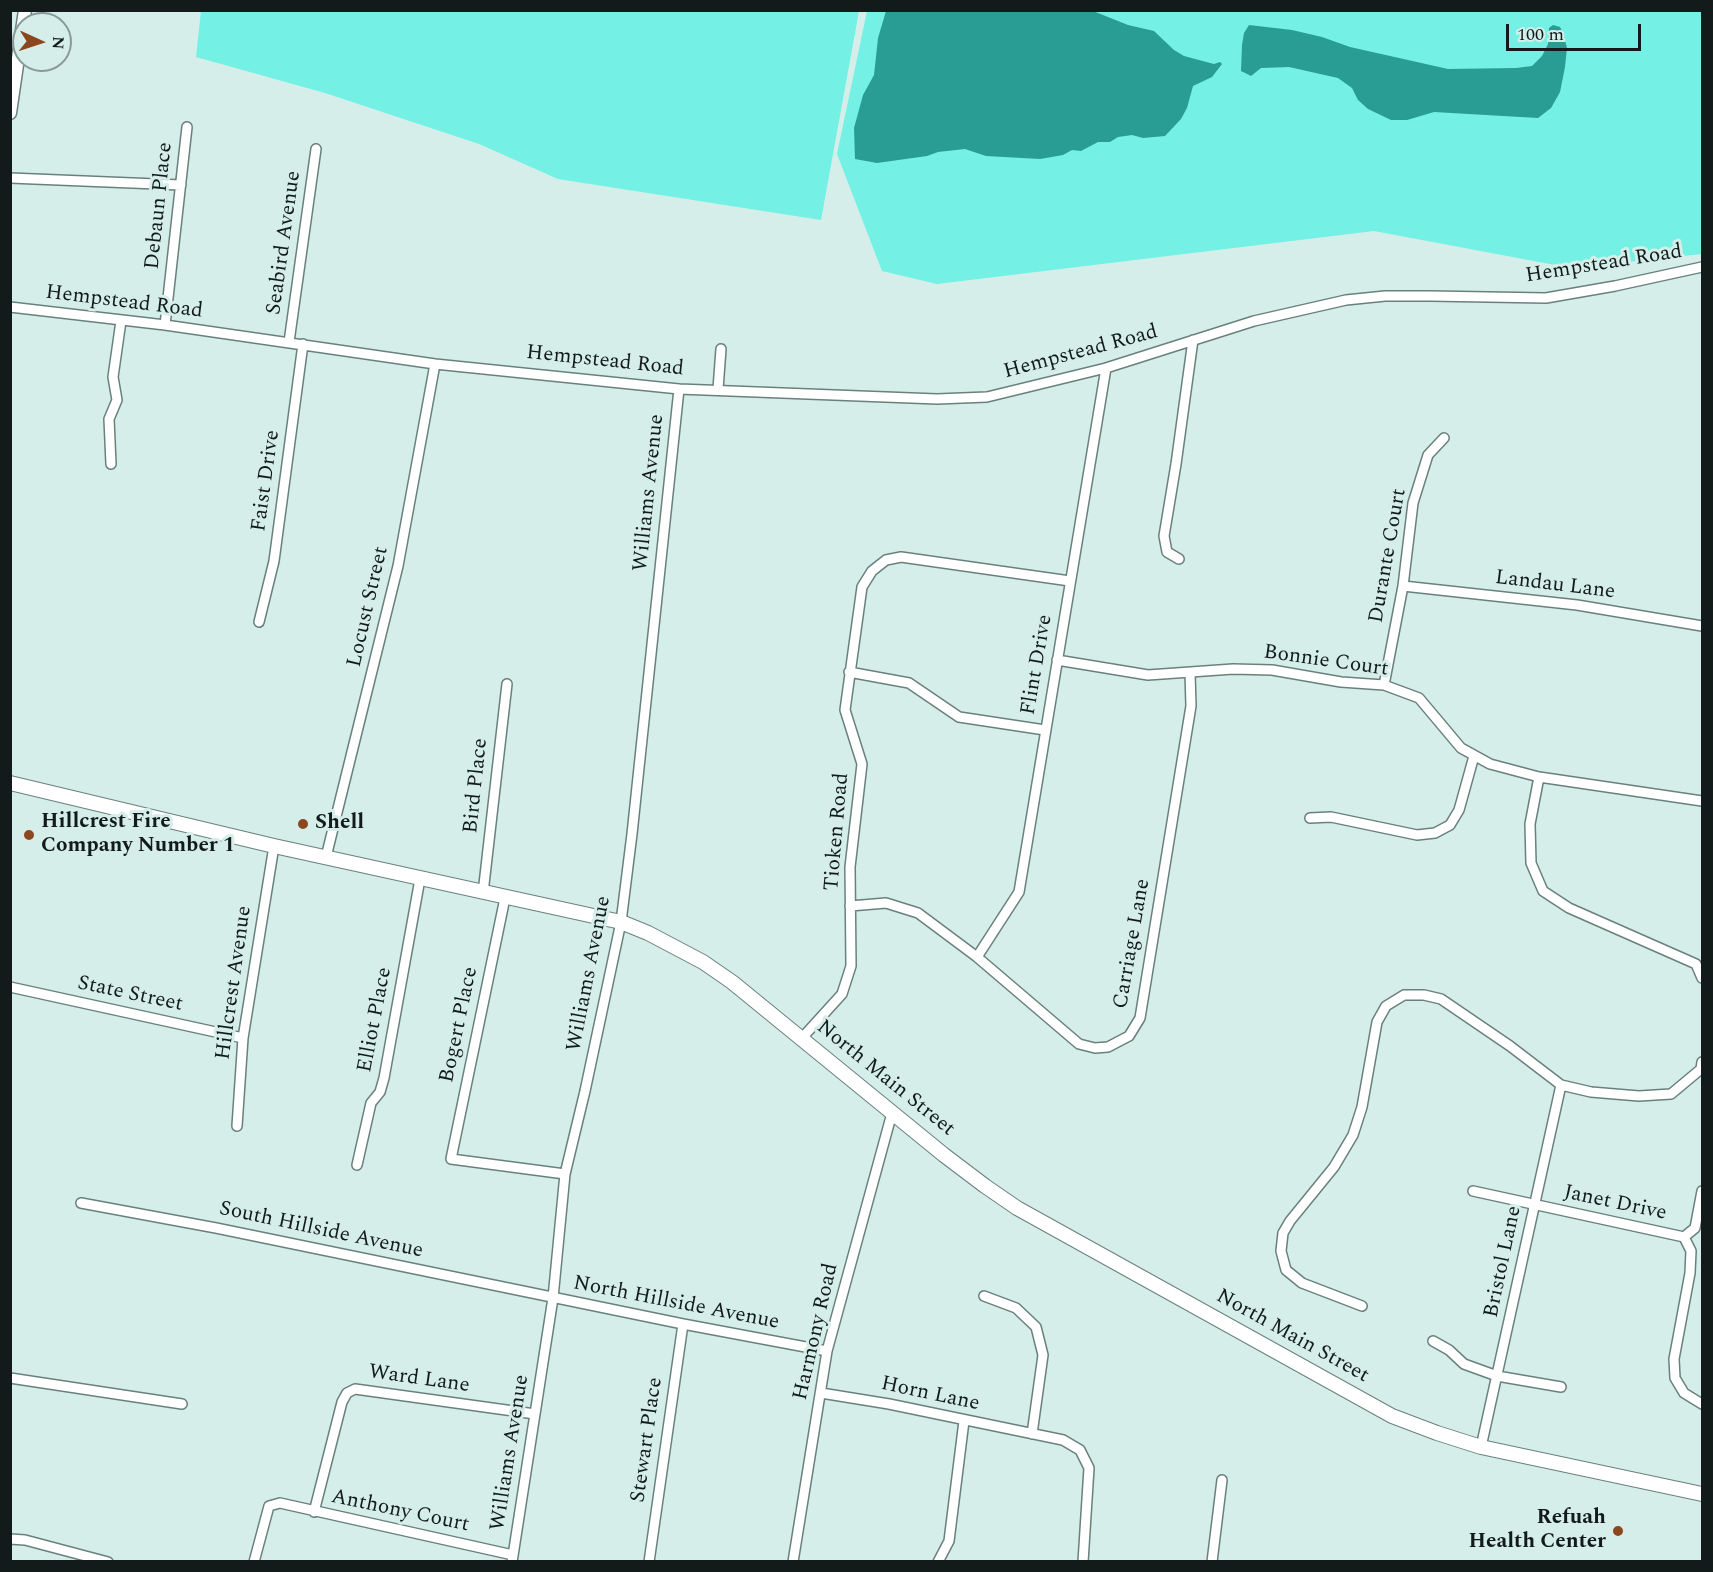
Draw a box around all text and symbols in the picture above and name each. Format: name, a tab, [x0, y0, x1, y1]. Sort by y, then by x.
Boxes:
north arrow	[12, 12, 72, 72]
scale bar	[1509, 12, 1644, 50]
text: 100 m	[1517, 21, 1564, 48]
text: N	[46, 36, 70, 50]
street label: Debaun Place	[141, 141, 179, 271]
street label: Seabird Avenue	[262, 169, 308, 317]
street label: Hempstead Road	[1524, 240, 1684, 290]
street label: Hempstead Road	[44, 281, 204, 325]
street label: Hempstead Road	[1001, 320, 1161, 386]
street label: Hempstead Road	[525, 341, 685, 383]
street label: Williams Avenue	[629, 413, 671, 573]
street label: Faist Drive	[247, 429, 287, 533]
street label: Durante Court	[1365, 487, 1413, 625]
street label: Locust Street	[343, 544, 395, 670]
street label: Landau Lane	[1494, 566, 1616, 606]
street label: Flint Drive	[1017, 613, 1059, 717]
street label: Bonnie Court	[1262, 641, 1390, 683]
street label: Bird Place	[459, 737, 495, 835]
street label: Tioken Road	[820, 772, 856, 892]
place label: Hillcrest Fire Company Number 1	[41, 810, 235, 860]
place label: Shell	[315, 811, 364, 837]
marker: Shell	[296, 817, 310, 831]
marker: Hillcrest Fire Company Number 1	[22, 828, 36, 842]
street label: Carriage Lane	[1109, 877, 1157, 1011]
street label: Williams Avenue	[563, 894, 617, 1054]
street label: Hillcrest Avenue	[212, 904, 258, 1062]
street label: Elliot Place	[353, 965, 399, 1075]
street label: Bogert Place	[435, 965, 485, 1085]
street label: State Street	[75, 972, 185, 1018]
street label: North Main Street	[811, 1015, 959, 1143]
street label: Janet Drive	[1561, 1181, 1669, 1227]
street label: South Hillside Avenue	[217, 1197, 425, 1265]
street label: Bristol Lane	[1480, 1204, 1528, 1320]
street label: Harmony Road	[789, 1261, 845, 1403]
street label: North Hillside Avenue	[571, 1272, 781, 1336]
street label: North Main Street	[1211, 1285, 1373, 1389]
street label: Ward Lane	[367, 1360, 471, 1400]
street label: Horn Lane	[878, 1372, 982, 1418]
street label: Williams Avenue	[486, 1373, 536, 1533]
street label: Stewart Place	[627, 1376, 669, 1504]
street label: Anthony Court	[329, 1485, 471, 1539]
place label: Refuah Health Center	[1468, 1506, 1606, 1556]
marker: Refuah Health Center	[1611, 1524, 1625, 1538]

